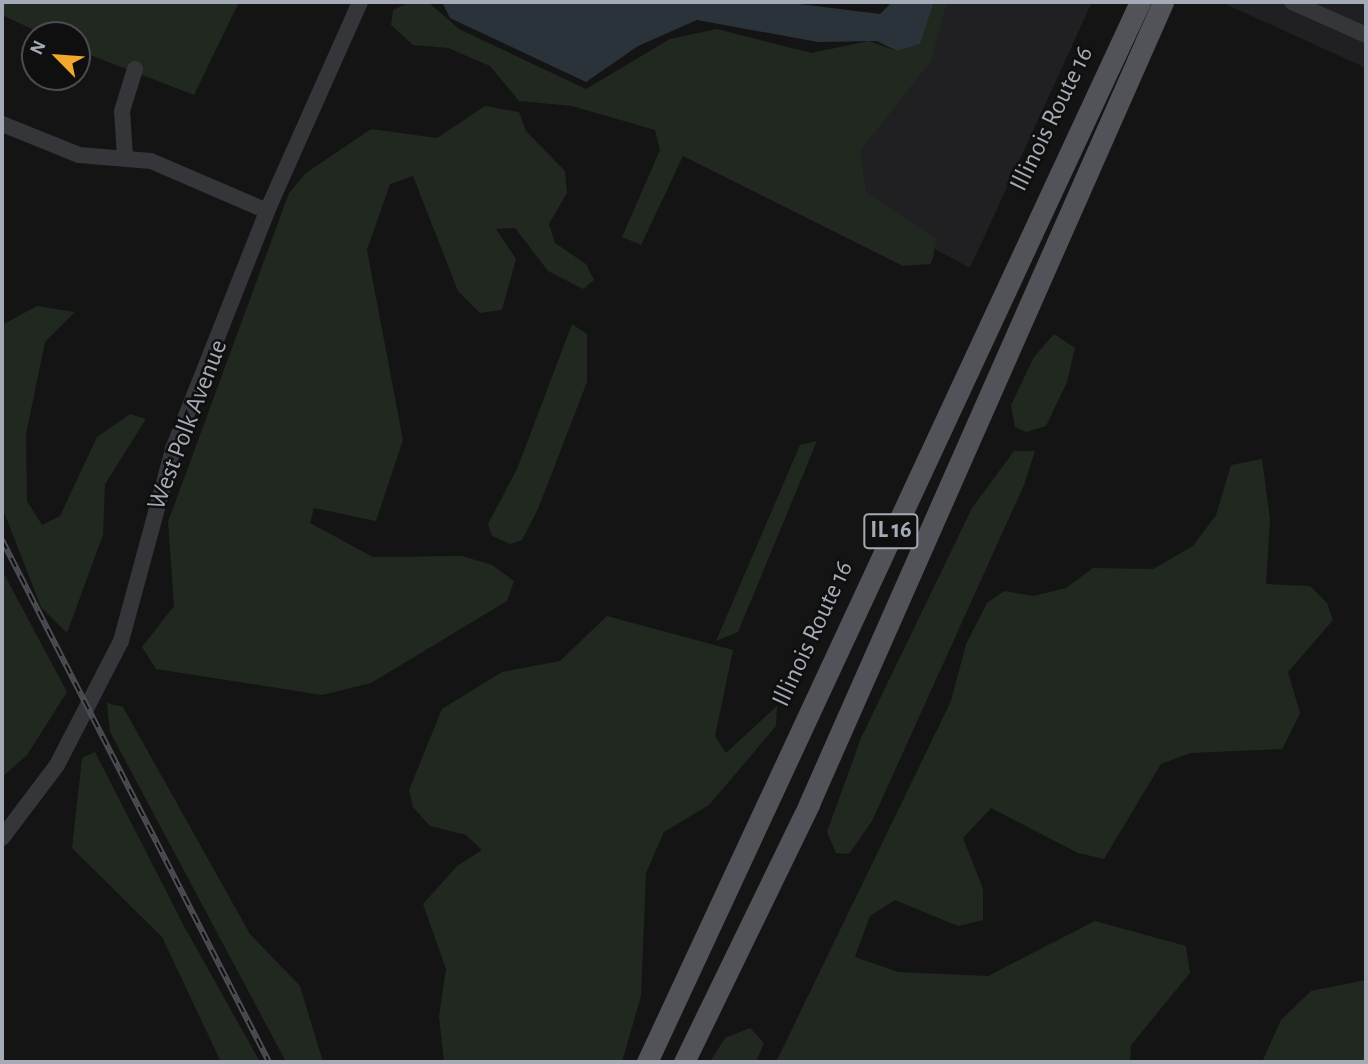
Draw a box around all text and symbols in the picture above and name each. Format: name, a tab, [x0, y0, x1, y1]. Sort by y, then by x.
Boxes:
north arrow	[21, 21, 91, 91]
text: N	[27, 38, 50, 58]
street label: Illinois Route 16	[1003, 41, 1101, 197]
street label: West Polk Avenue	[141, 335, 235, 515]
road number: IL 16	[863, 510, 919, 552]
street label: Illinois Route 16	[766, 556, 860, 712]

